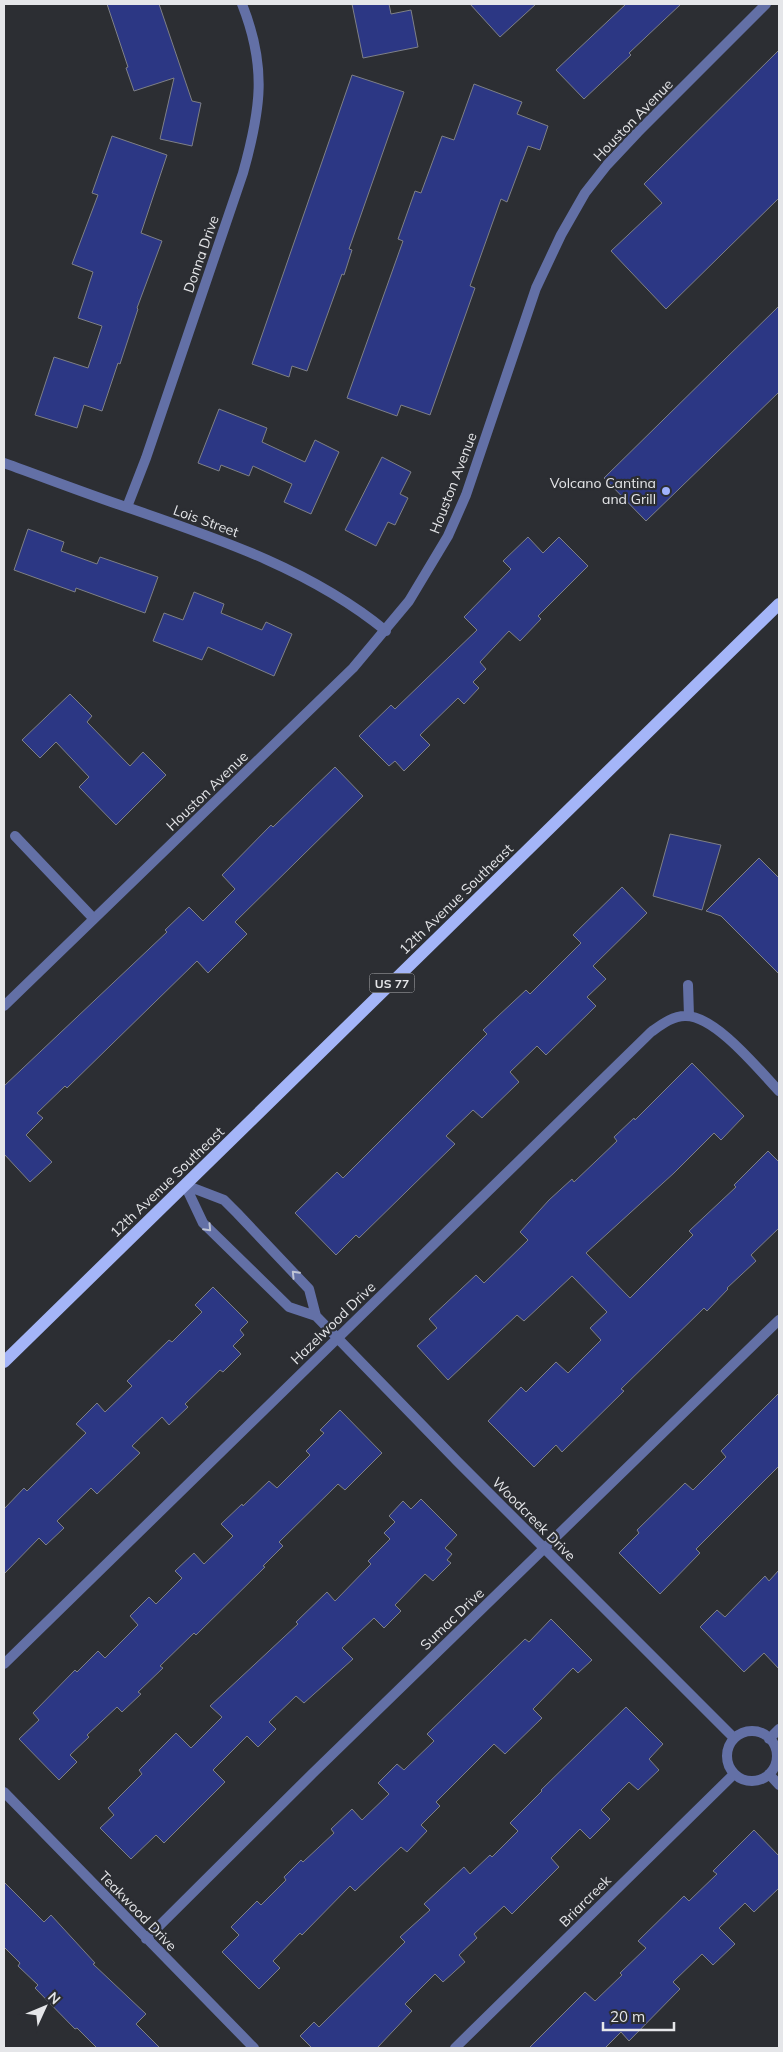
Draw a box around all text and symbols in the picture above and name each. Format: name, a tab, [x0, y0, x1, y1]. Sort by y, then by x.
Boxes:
street label: Houston Avenue	[589, 75, 677, 165]
street label: Donna Drive	[179, 213, 223, 295]
street label: Houston Avenue	[425, 430, 481, 536]
place label: Volcano Cantina and Grill	[550, 474, 656, 508]
marker: Volcano Cantina and Grill	[660, 485, 672, 497]
street label: Lois Street	[171, 501, 241, 541]
street label: Houston Avenue	[162, 747, 252, 835]
street label: 12th Avenue Southeast	[395, 840, 517, 958]
road number: US 77	[370, 974, 414, 992]
street label: 12th Avenue Southeast	[106, 1123, 228, 1241]
one-way arrow	[202, 1222, 211, 1231]
one-way arrow	[292, 1271, 301, 1280]
street label: Hazelwood Drive	[287, 1278, 379, 1368]
street label: Woodcreek Drive	[488, 1473, 580, 1565]
street label: Sumac Drive	[416, 1584, 488, 1654]
street label: Teakwood Drive	[95, 1867, 181, 1955]
street label: Briarcreek	[555, 1871, 615, 1931]
north arrow	[20, 1982, 70, 2032]
text: N	[44, 1988, 64, 2008]
scale bar	[603, 2000, 674, 2032]
text: 20 m	[610, 2007, 645, 2026]

